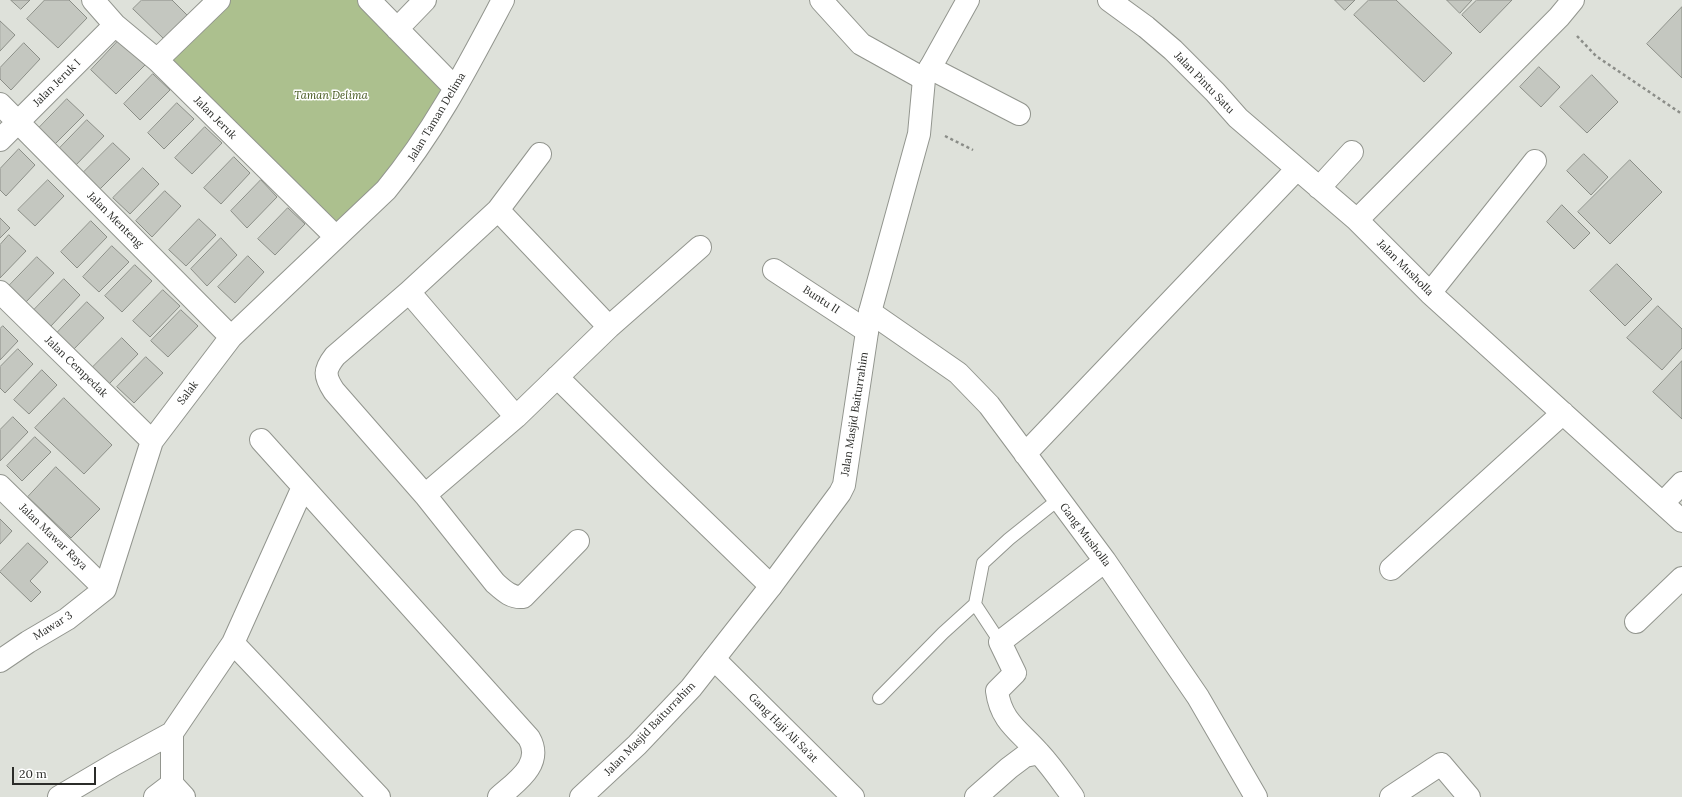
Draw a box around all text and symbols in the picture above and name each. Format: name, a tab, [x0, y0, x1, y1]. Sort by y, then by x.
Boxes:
street label: Jalan Pintu Satu	[1171, 49, 1237, 117]
street label: Jalan Jeruk I	[31, 57, 83, 109]
street label: Jalan Taman Delima	[405, 70, 469, 164]
park label: Taman Delima	[294, 89, 368, 103]
street label: Jalan Jeruk	[191, 94, 239, 142]
street label: Jalan Menteng	[84, 189, 146, 251]
street label: Jalan Musholla	[1374, 237, 1436, 299]
street label: Buntu II	[800, 283, 842, 317]
street label: Jalan Cempedak	[42, 334, 110, 400]
street label: Jalan Masjid Baiturrahim	[839, 351, 871, 477]
street label: Salak	[175, 378, 201, 408]
street label: Jalan Mawar Raya	[16, 501, 90, 573]
street label: Gang Musholla	[1057, 501, 1113, 569]
street label: Mawar 3	[31, 609, 75, 643]
street label: Jalan Masjid Baiturrahim	[602, 679, 698, 779]
street label: Gang Haji Ali Sa'at	[746, 691, 820, 765]
scale bar	[14, 759, 98, 785]
text: 20 m	[19, 766, 47, 781]

